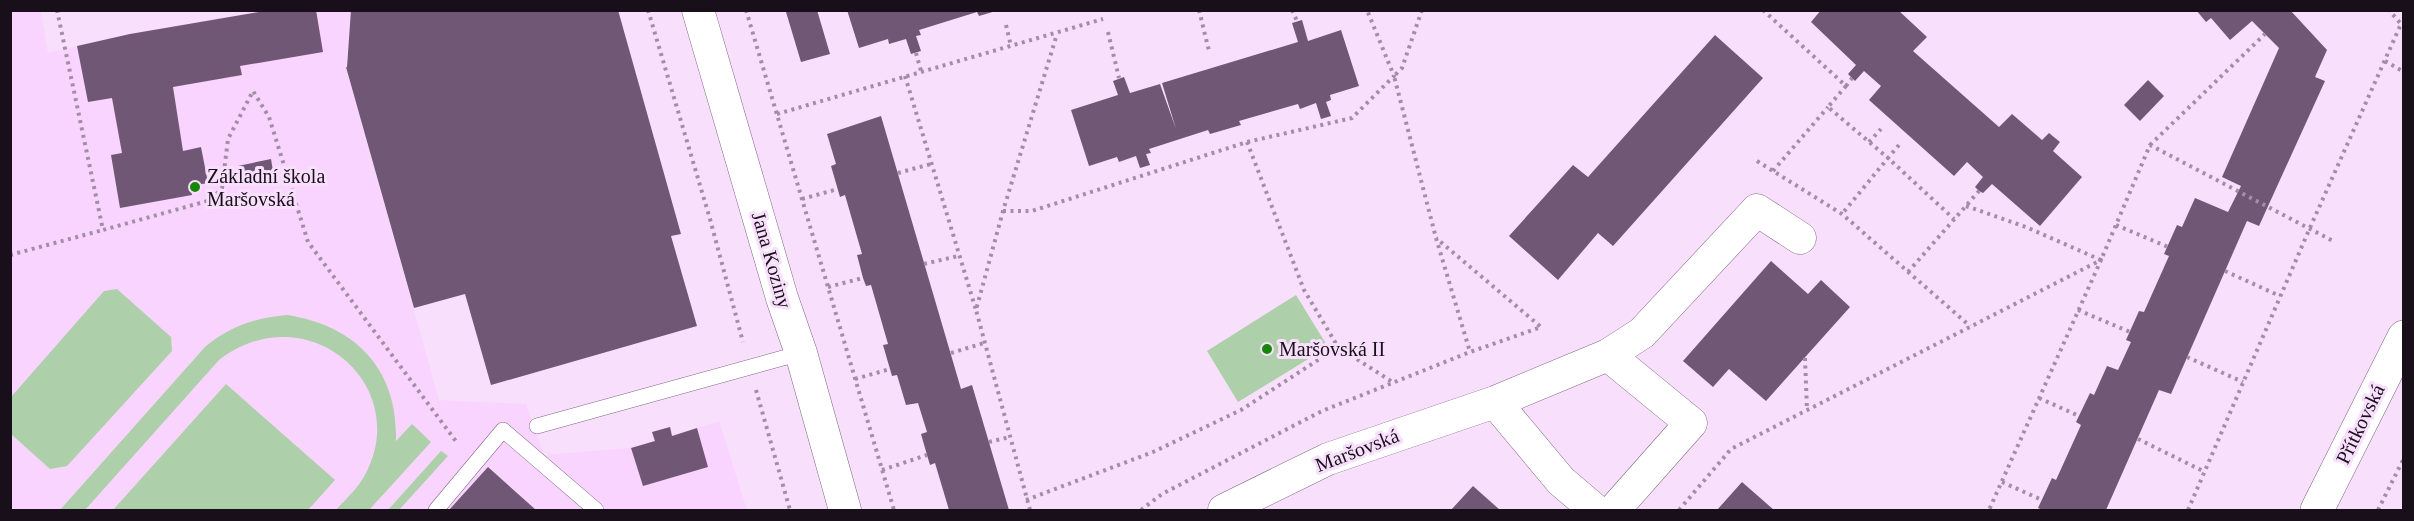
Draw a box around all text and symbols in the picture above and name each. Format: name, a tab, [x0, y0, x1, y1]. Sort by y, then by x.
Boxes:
place label: Základní škola Maršovská	[207, 165, 325, 210]
marker: Základní škola Maršovská	[188, 180, 202, 194]
street label: Jana Koziny	[747, 209, 796, 311]
place label: Maršovská II	[1279, 338, 1385, 360]
marker: Maršovská II	[1260, 342, 1274, 356]
street label: Přítkovská	[2331, 381, 2389, 467]
street label: Maršovská	[1312, 424, 1402, 476]

